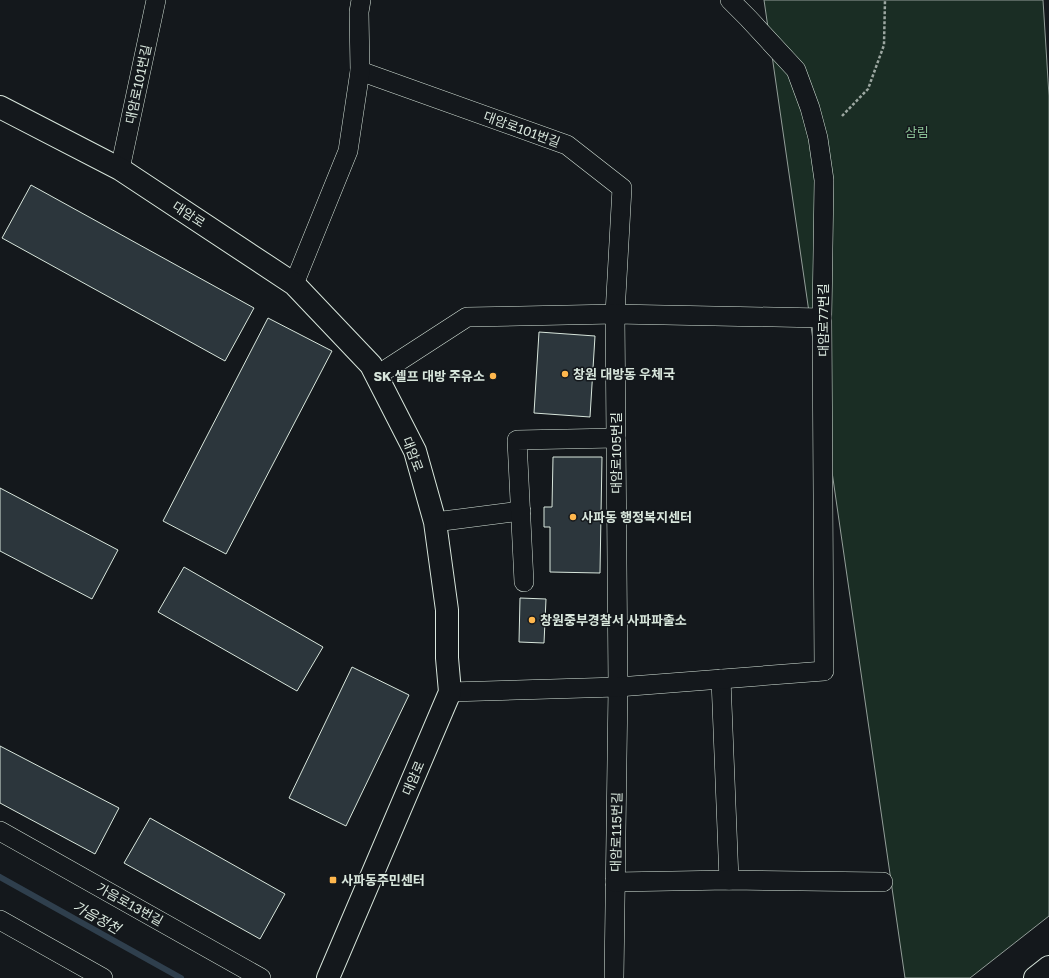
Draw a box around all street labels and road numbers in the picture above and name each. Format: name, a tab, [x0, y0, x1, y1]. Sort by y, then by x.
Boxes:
street label: 대암로101번길	[122, 43, 154, 125]
street label: 대암로101번길	[481, 108, 563, 150]
street label: 대암로	[170, 198, 208, 230]
street label: 대암로77번길	[815, 283, 831, 357]
street label: 대암로105번길	[608, 412, 624, 494]
street label: 대암로	[399, 434, 427, 474]
street label: 대암로	[399, 758, 427, 798]
street label: 대암로115번길	[607, 792, 625, 872]
street label: 가음로13번길	[94, 879, 166, 929]

